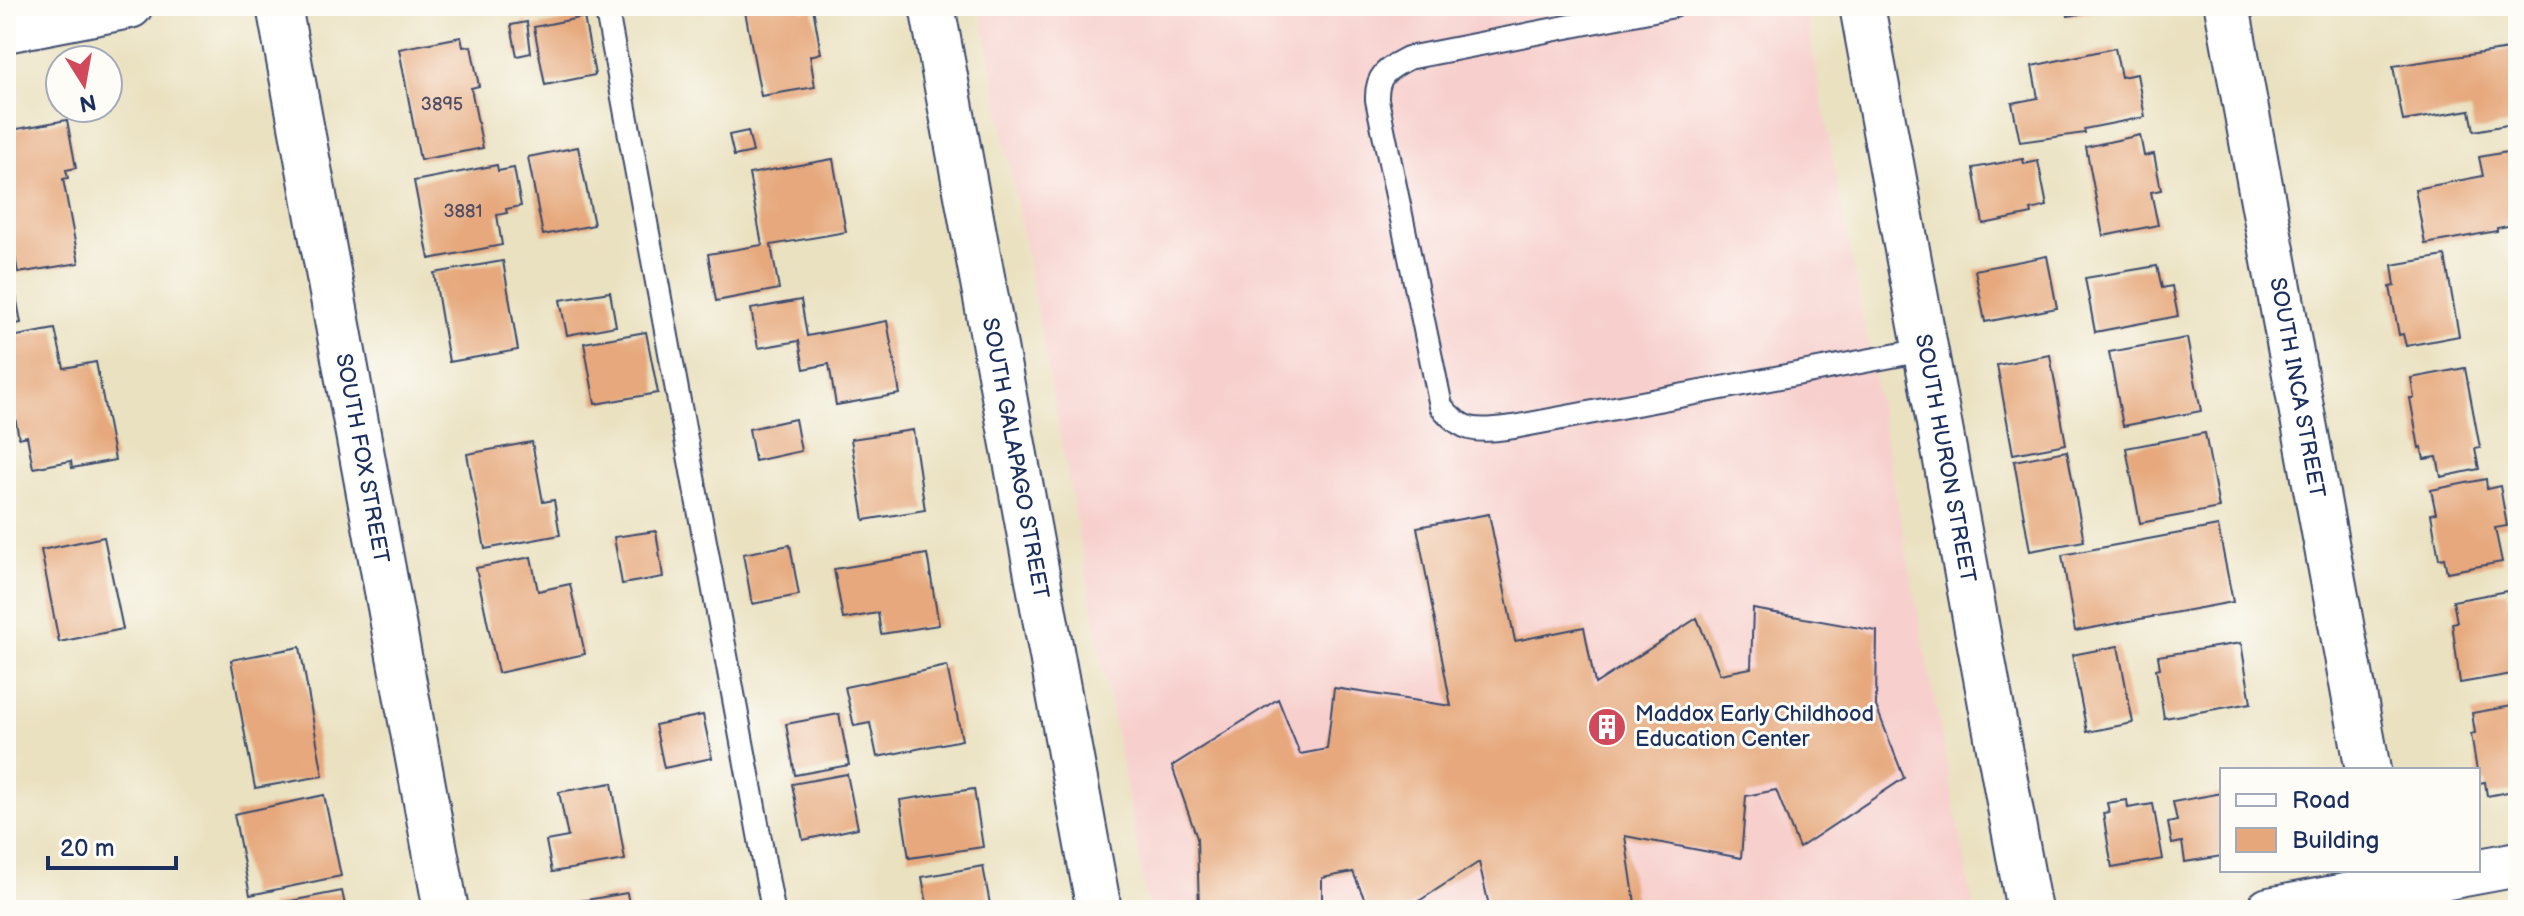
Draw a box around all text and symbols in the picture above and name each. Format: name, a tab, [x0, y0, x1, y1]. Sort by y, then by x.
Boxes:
north arrow	[44, 44, 124, 124]
text: N	[77, 87, 98, 117]
house number: 3895	[421, 94, 463, 115]
house number: 3881	[443, 201, 483, 222]
street label: SOUTH INCA STREET	[2264, 275, 2331, 500]
street label: SOUTH GALAPAGO STREET	[976, 316, 1055, 601]
street label: SOUTH HURON STREET	[1909, 332, 1982, 585]
street label: SOUTH FOX STREET	[330, 351, 395, 565]
place label: Maddox Early Childhood Education Center	[1635, 701, 1874, 753]
building icon: Maddox Early Childhood Education Center	[1586, 706, 1628, 748]
legend	[2220, 768, 2480, 872]
text: Road	[2292, 786, 2350, 815]
scale bar	[48, 820, 176, 870]
text: Building	[2292, 826, 2379, 855]
text: 20 m	[60, 834, 115, 863]

